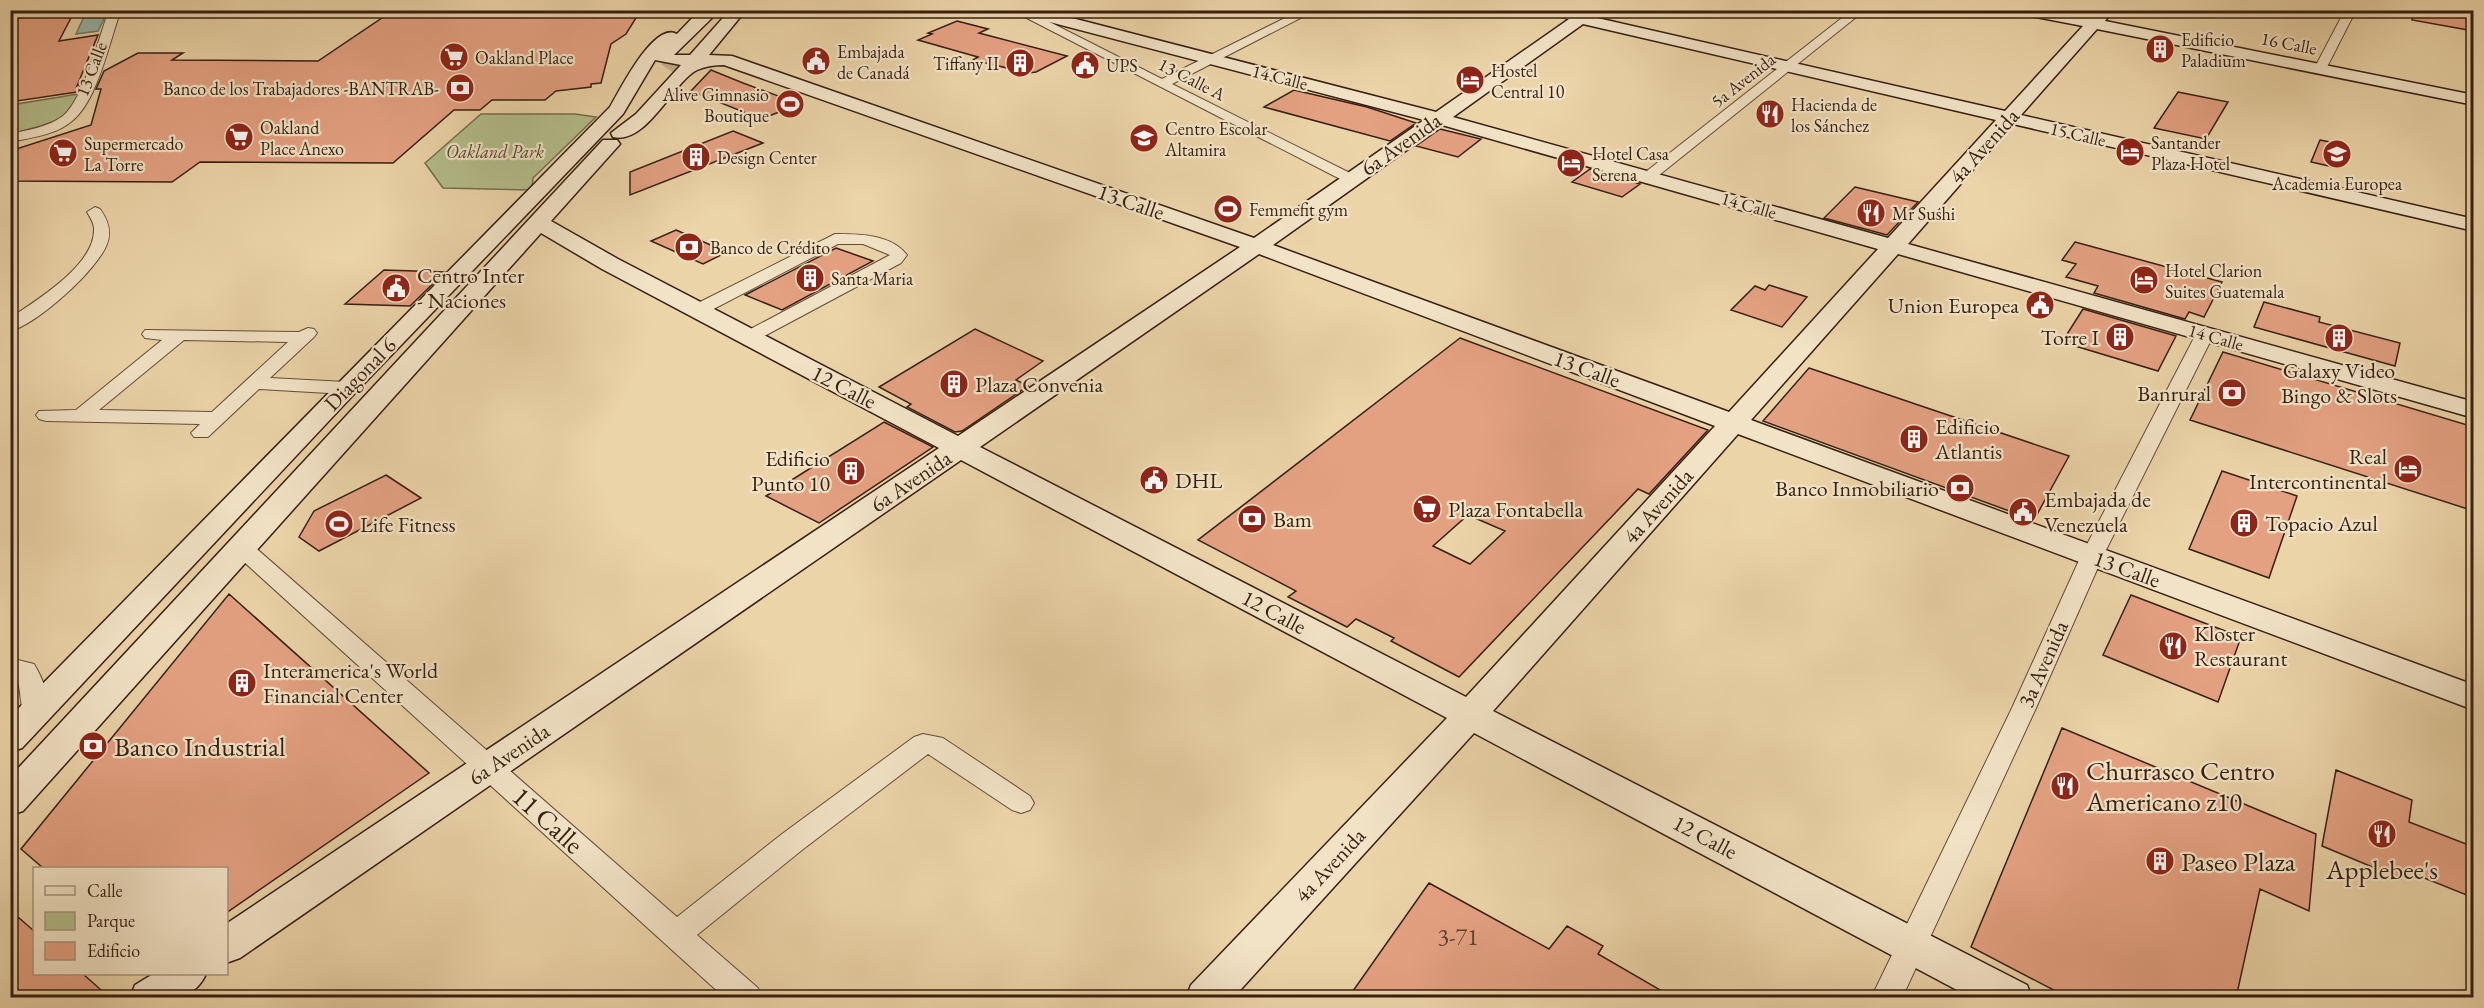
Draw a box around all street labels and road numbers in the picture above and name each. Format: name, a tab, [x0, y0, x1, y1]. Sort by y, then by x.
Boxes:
street label: 16 Calle	[2259, 26, 2319, 60]
street label: 13 Calle	[70, 38, 112, 100]
street label: 5a Avenida	[1706, 47, 1780, 112]
street label: 13 Calle A	[1154, 52, 1230, 106]
street label: 14 Calle	[1250, 59, 1310, 95]
street label: 4a Avenida	[1942, 102, 2026, 190]
street label: 6a Avenida	[1355, 106, 1447, 182]
street label: 15 Calle	[2048, 116, 2108, 152]
street label: 13 Calle	[1094, 177, 1169, 227]
street label: 14 Calle	[1719, 186, 1779, 224]
street label: 14 Calle	[2186, 318, 2246, 356]
street label: Diagonal 6	[318, 331, 403, 417]
street label: 13 Calle	[1550, 344, 1625, 395]
street label: 12 Calle	[807, 358, 882, 416]
street label: 6a Avenida	[865, 443, 957, 519]
street label: 4a Avenida	[1616, 462, 1700, 550]
street label: 13 Calle	[2090, 544, 2165, 595]
street label: 12 Calle	[1237, 583, 1312, 641]
street label: 3a Avenida	[2011, 616, 2075, 712]
street label: 6a Avenida	[463, 716, 555, 792]
street label: 11 Calle	[505, 779, 591, 861]
street label: 12 Calle	[1668, 808, 1743, 866]
street label: 4a Avenida	[1288, 821, 1372, 909]

